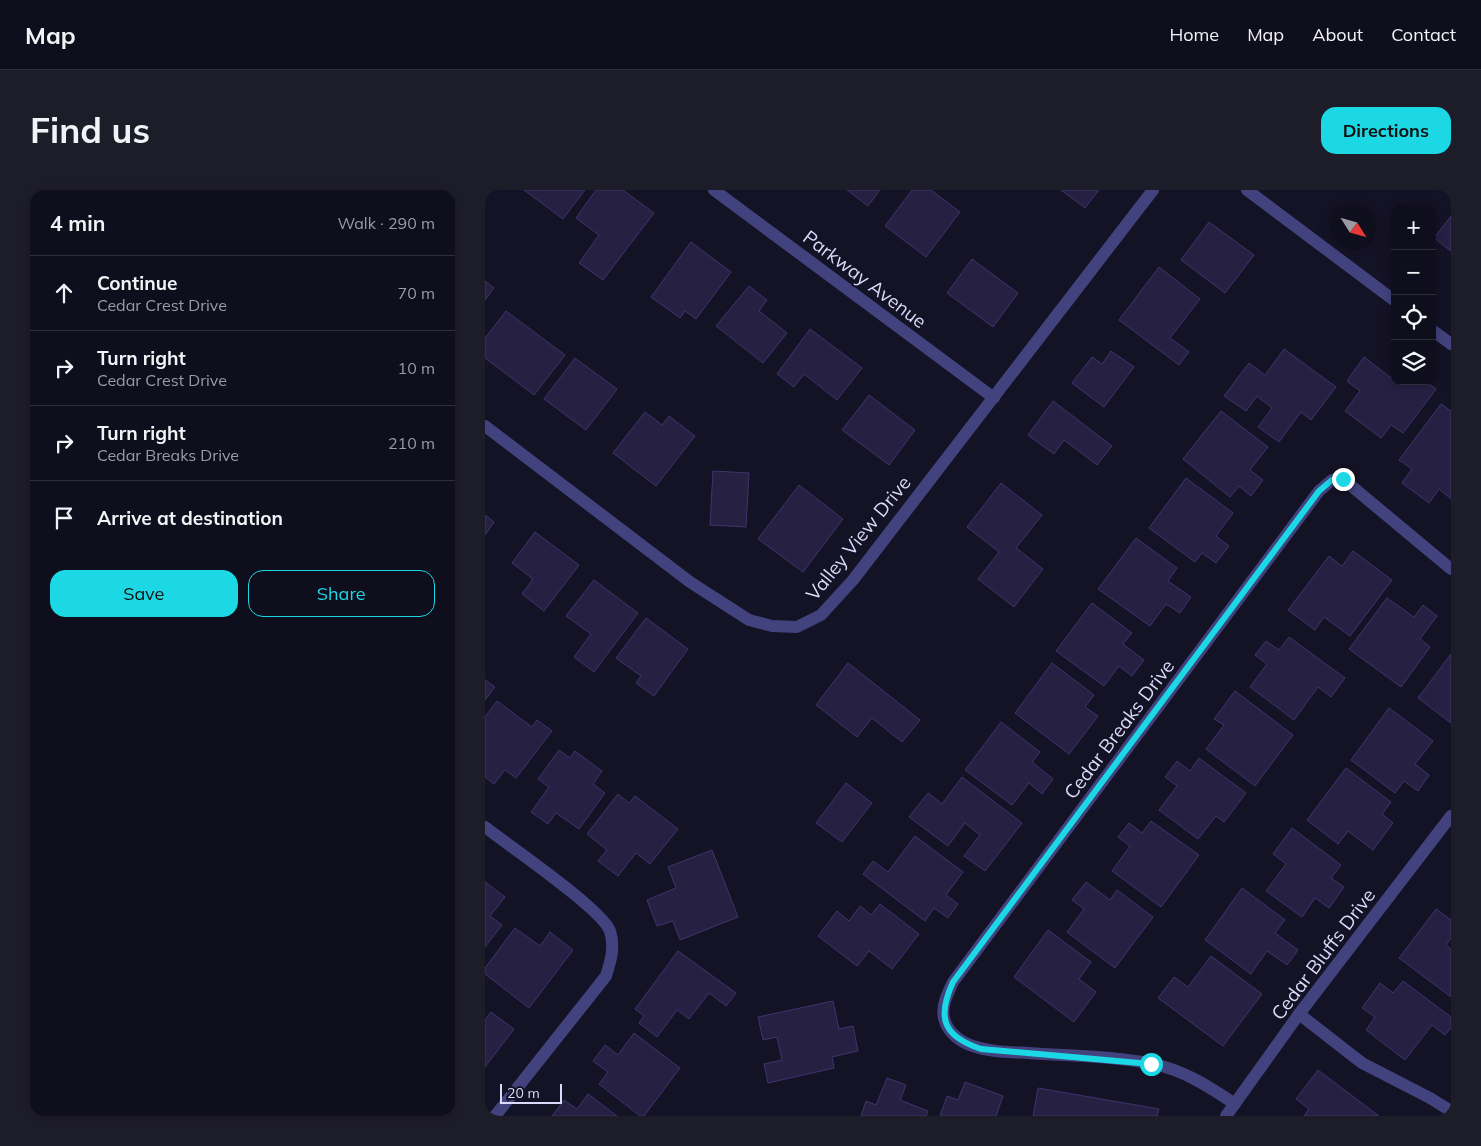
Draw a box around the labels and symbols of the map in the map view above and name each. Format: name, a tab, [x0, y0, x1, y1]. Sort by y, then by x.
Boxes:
north arrow	[1331, 205, 1376, 250]
street label: Parkway Avenue	[798, 225, 932, 333]
route end	[1332, 468, 1355, 491]
street label: Valley View Drive	[800, 471, 916, 605]
street label: Cedar Breaks Drive	[1059, 654, 1179, 804]
street label: Cedar Bluffs Drive	[1266, 884, 1380, 1024]
route start	[1140, 1053, 1163, 1076]
scale bar	[500, 1081, 563, 1104]

